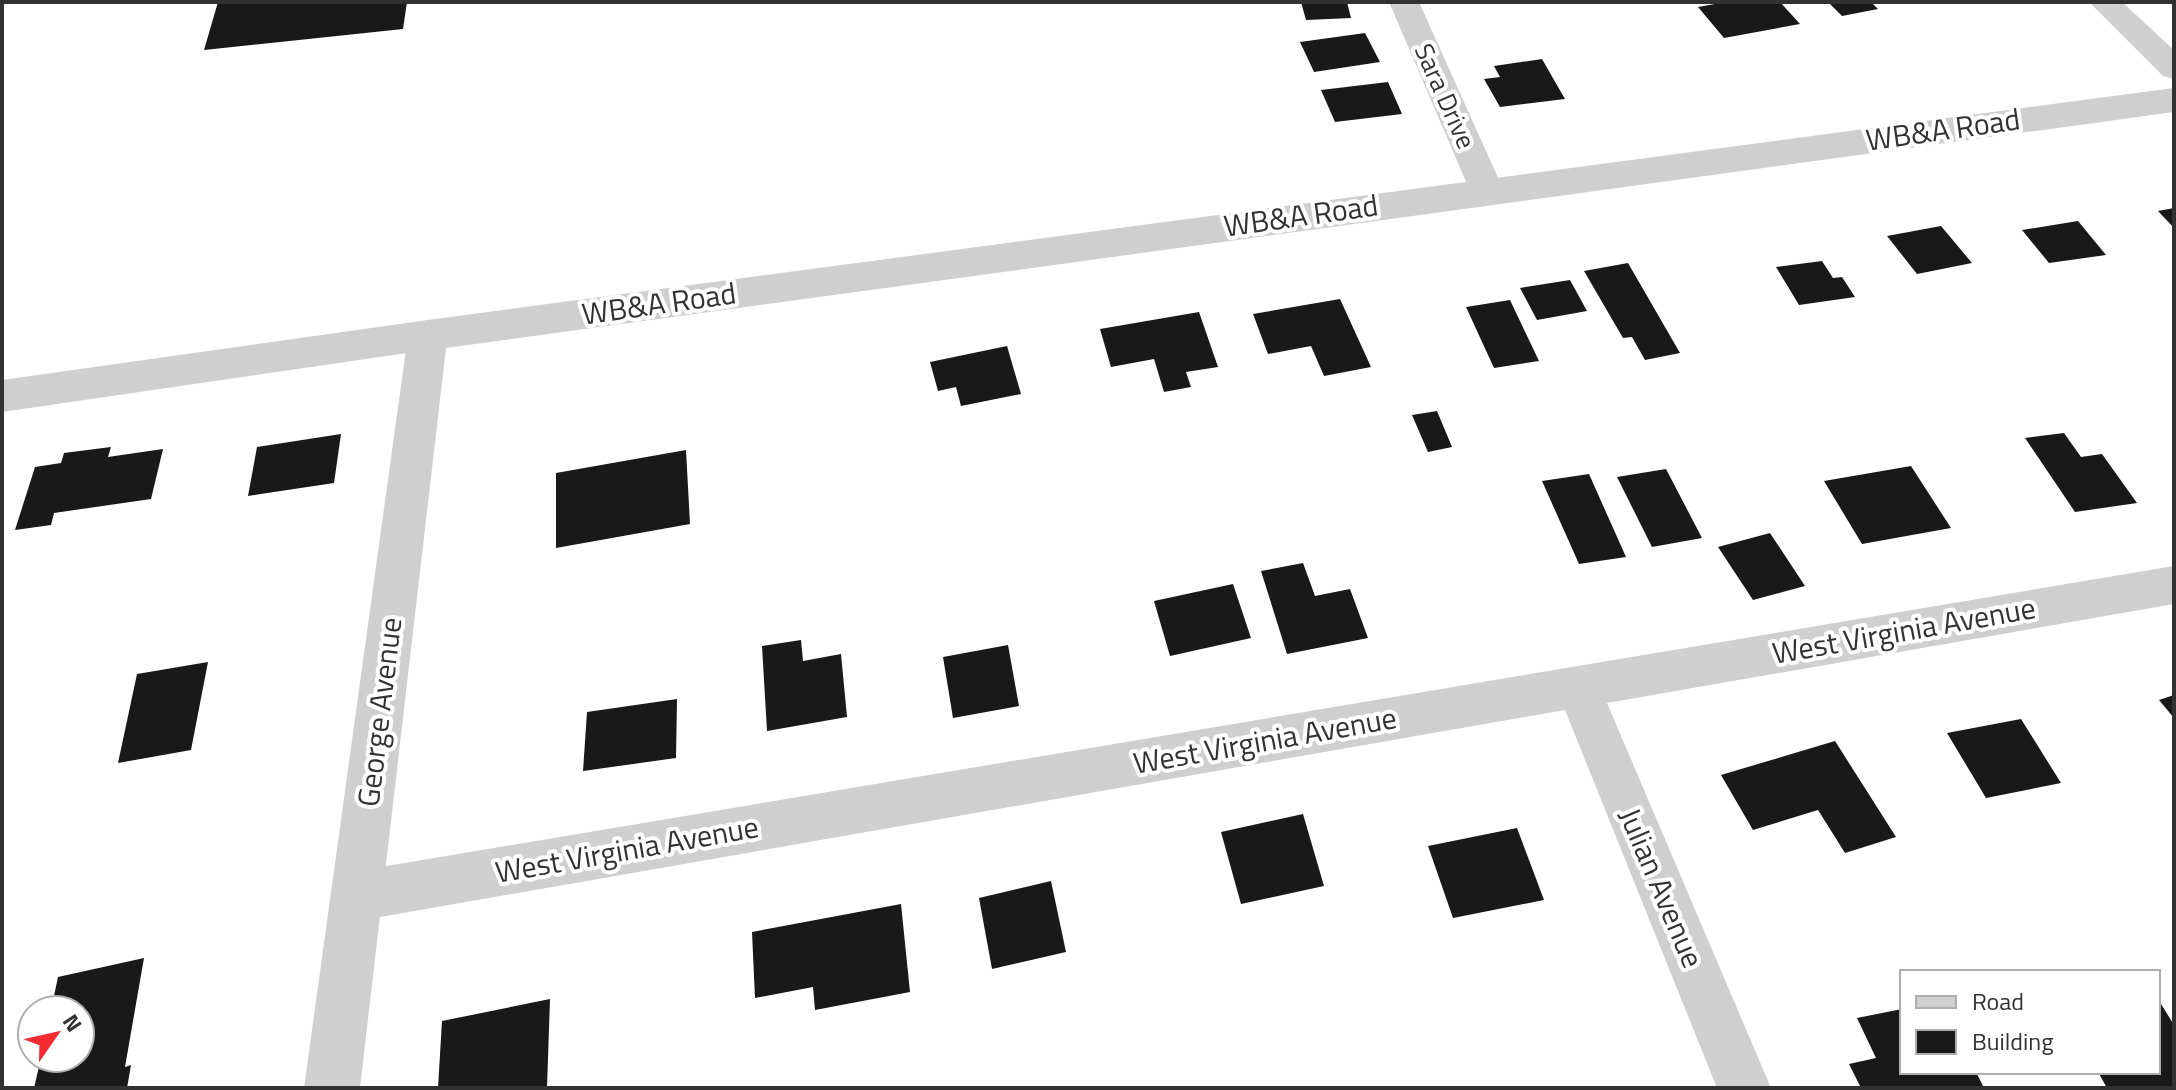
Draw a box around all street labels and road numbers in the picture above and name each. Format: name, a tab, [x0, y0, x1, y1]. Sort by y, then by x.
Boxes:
street label: Sara Drive	[1405, 37, 1486, 155]
street label: WB&A Road	[1863, 95, 2023, 163]
street label: WB&A Road	[1221, 181, 1381, 249]
street label: WB&A Road	[579, 269, 739, 337]
street label: West Virginia Avenue	[1769, 584, 2039, 676]
street label: George Avenue	[345, 614, 413, 809]
street label: West Virginia Avenue	[1130, 694, 1400, 786]
street label: Julian Avenue	[1608, 801, 1716, 975]
street label: West Virginia Avenue	[492, 803, 762, 895]

